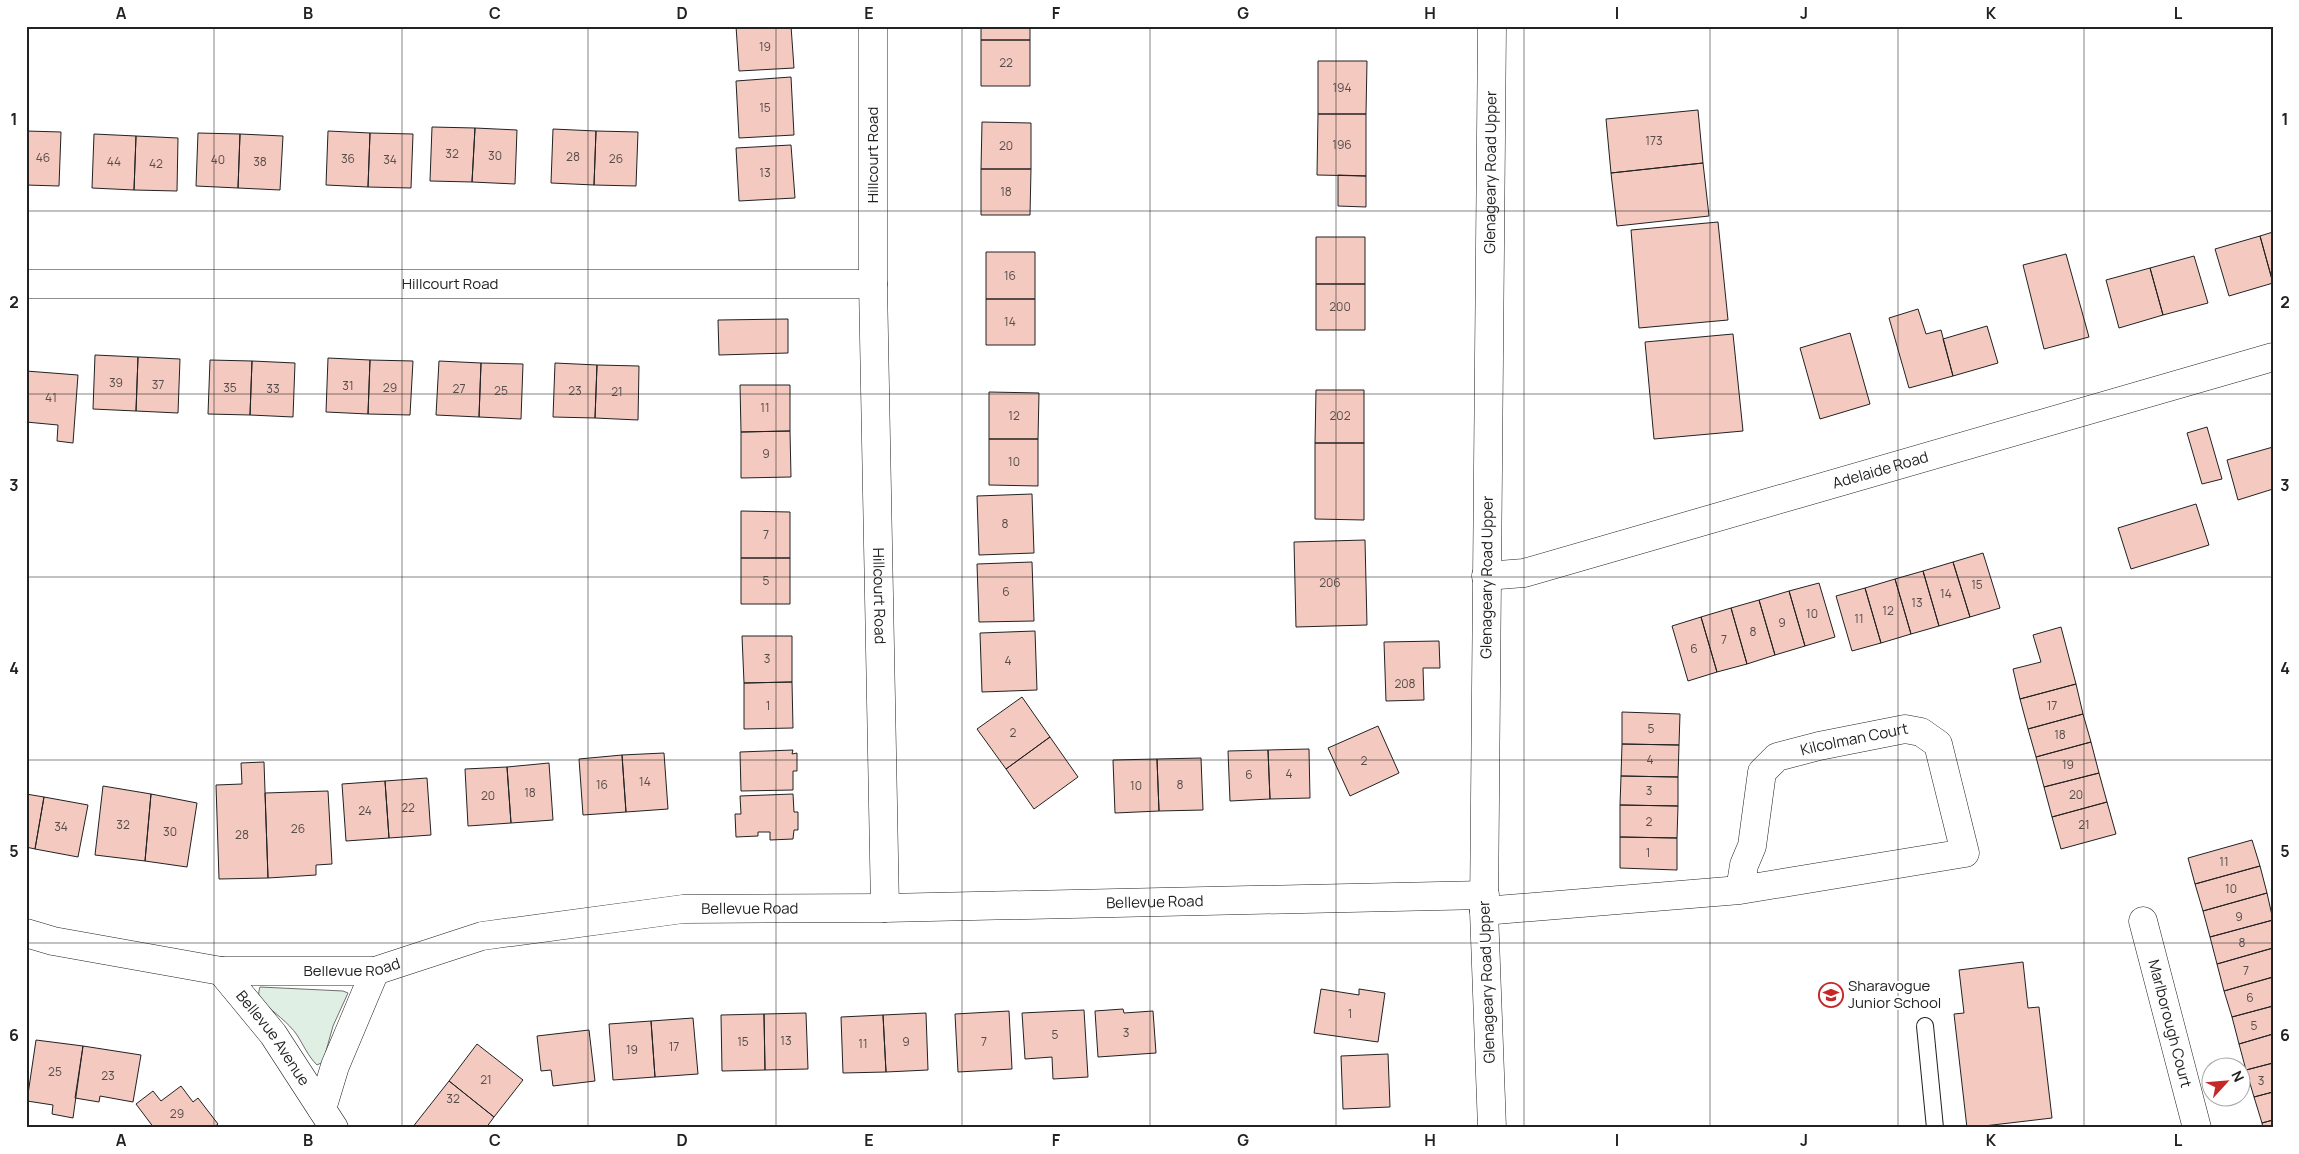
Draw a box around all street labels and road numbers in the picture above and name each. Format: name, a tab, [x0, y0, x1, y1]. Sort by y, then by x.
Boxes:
street label: Glenageary Road Upper	[1479, 90, 1501, 254]
street label: Hillcourt Road	[862, 107, 883, 203]
street label: Hillcourt Road	[402, 273, 498, 294]
street label: Adelaide Road	[1830, 446, 1931, 494]
street label: Glenageary Road Upper	[1475, 495, 1498, 659]
street label: Hillcourt Road	[868, 547, 891, 644]
street label: Kilcolman Court	[1798, 718, 1910, 760]
street label: Bellevue Road	[1106, 890, 1204, 913]
street label: Bellevue Road	[701, 897, 799, 919]
street label: Glenageary Road Upper	[1473, 900, 1500, 1064]
street label: Bellevue Road	[303, 952, 403, 981]
street label: Marlborough Court	[2143, 957, 2197, 1090]
street label: Bellevue Avenue	[231, 986, 315, 1090]

